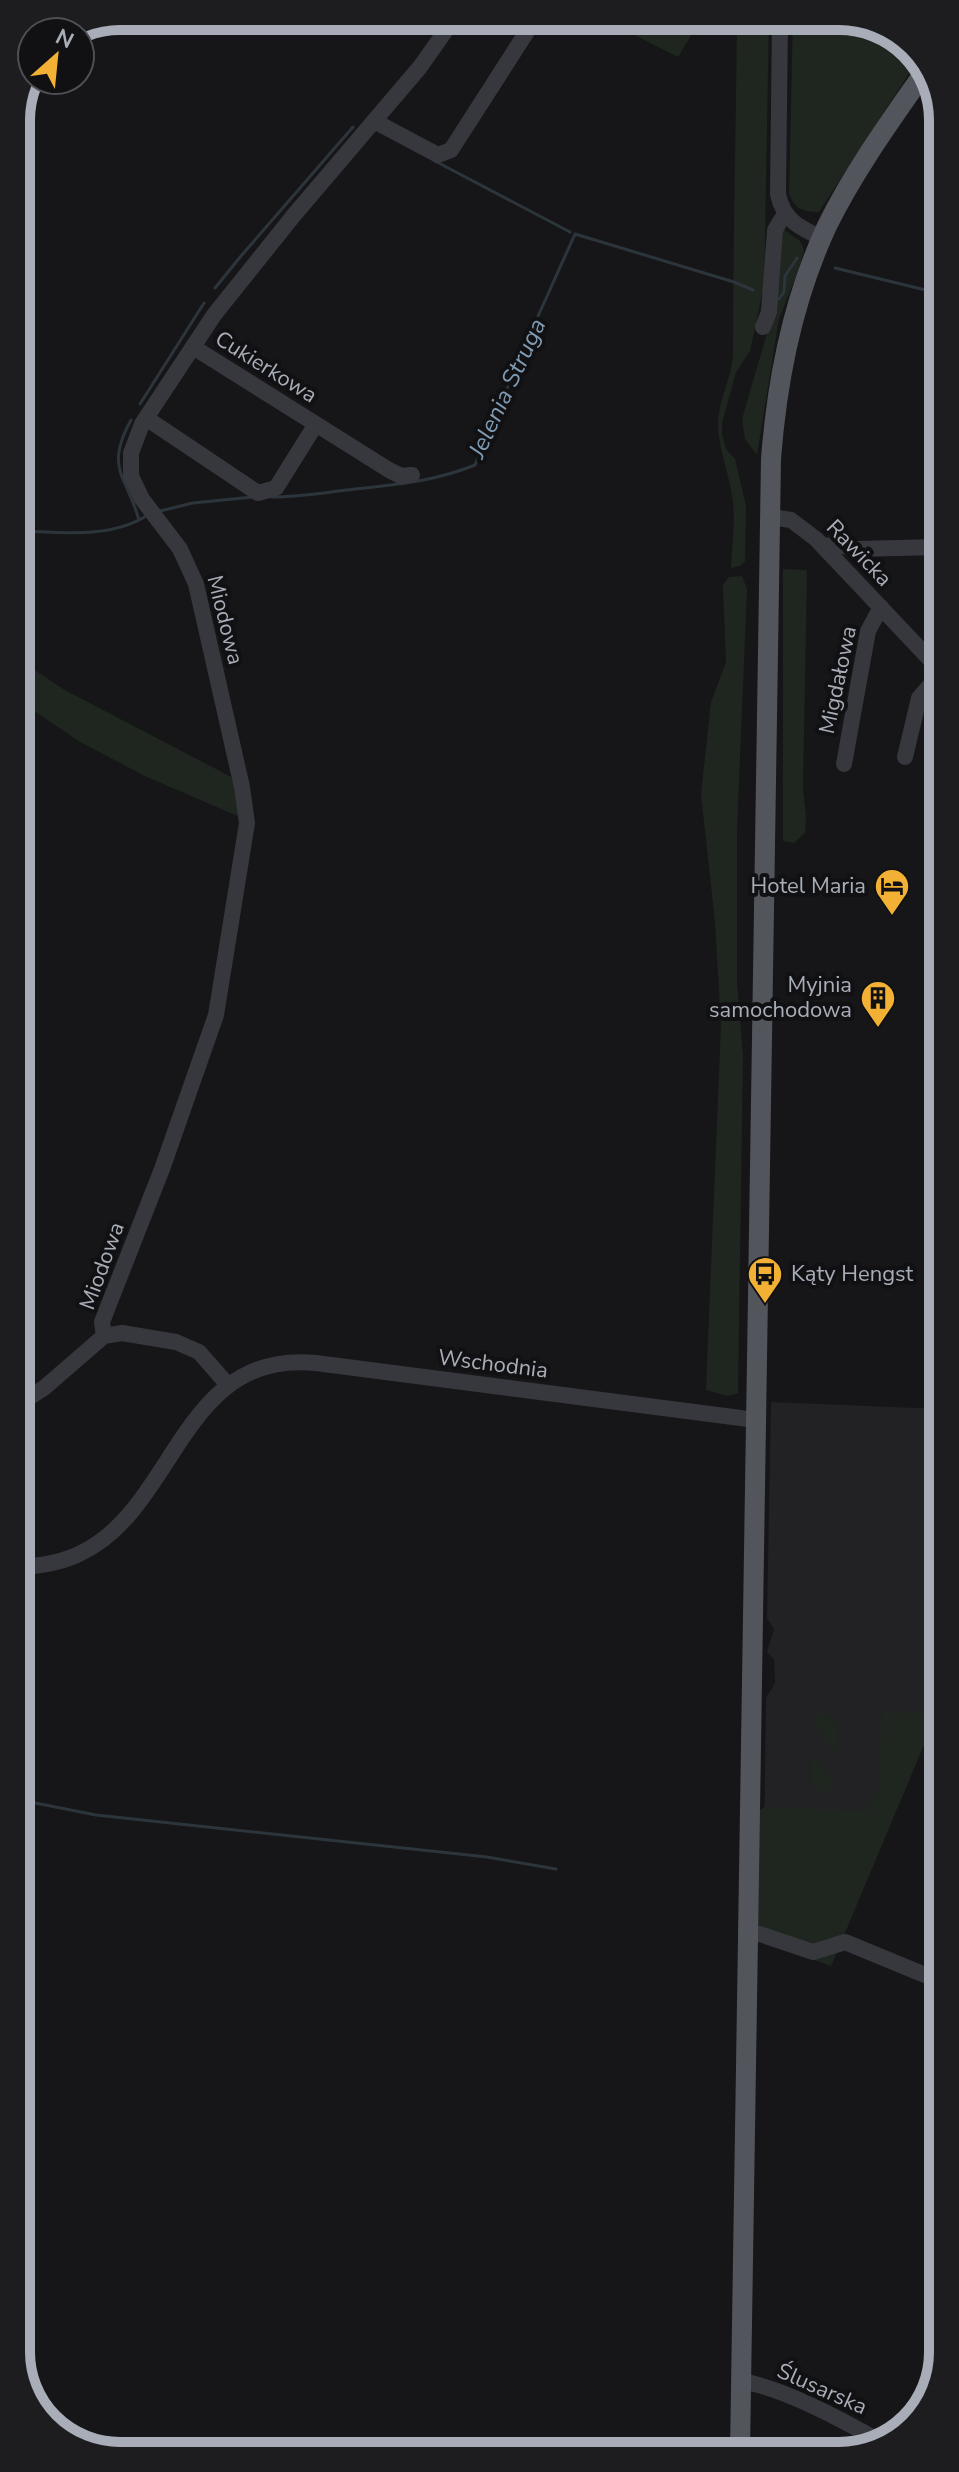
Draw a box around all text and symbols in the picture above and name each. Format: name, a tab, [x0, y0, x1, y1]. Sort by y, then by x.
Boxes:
north arrow	[16, 16, 96, 96]
text: N	[50, 22, 79, 56]
water label: Jelenia Struga	[460, 313, 553, 464]
street label: Cukierkowa	[209, 324, 323, 410]
street label: Rawicka	[820, 513, 898, 593]
street label: Miodowa	[199, 572, 251, 668]
street label: Migdałowa	[812, 623, 864, 737]
hotel icon: Hotel Maria	[873, 867, 911, 917]
place label: Hotel Maria	[751, 871, 866, 901]
place label: Myjnia samochodowa	[709, 970, 852, 1025]
building icon: Myjnia samochodowa	[859, 979, 897, 1029]
street label: Miodowa	[72, 1218, 132, 1314]
bus stop icon: Kąty Hengst	[746, 1255, 784, 1305]
place label: Kąty Hengst	[791, 1259, 914, 1289]
street label: Wschodnia	[436, 1342, 550, 1386]
street label: Ślusarska	[772, 2356, 872, 2422]

